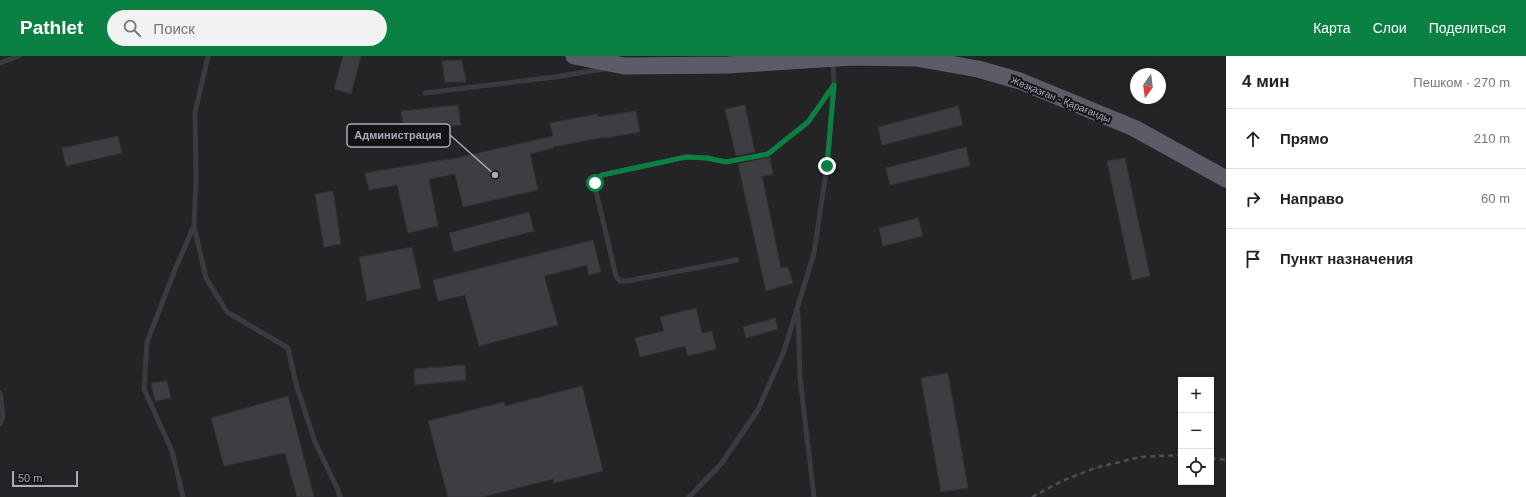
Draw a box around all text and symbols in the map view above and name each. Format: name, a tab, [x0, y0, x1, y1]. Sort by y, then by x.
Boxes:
search box	[107, 10, 387, 46]
text: Pathlet	[20, 17, 83, 38]
icon: search	[121, 17, 143, 39]
text: Поиск	[153, 20, 195, 37]
text: Карта	[1313, 20, 1351, 36]
text: Слои	[1373, 20, 1407, 36]
text: Поделиться	[1429, 20, 1506, 36]
north arrow	[1130, 68, 1166, 104]
text: 4 мин	[1242, 72, 1289, 91]
street label: Жезқазған - Қарағанды	[1009, 74, 1113, 125]
text: Пешком · 270 m	[1413, 75, 1510, 90]
callout: Администрация	[347, 124, 450, 147]
icon: ahead	[1242, 128, 1264, 150]
text: Администрация	[354, 129, 442, 141]
text: Прямо	[1280, 130, 1329, 147]
text: 210 m	[1474, 131, 1510, 146]
route end	[818, 157, 836, 175]
route start	[586, 174, 604, 192]
icon: right	[1242, 188, 1264, 210]
text: Направо	[1280, 190, 1344, 207]
text: 60 m	[1481, 191, 1510, 206]
icon: arrive	[1242, 248, 1264, 270]
text: Пункт назначения	[1280, 250, 1413, 267]
map controls	[1178, 377, 1214, 485]
button: +	[1178, 377, 1214, 413]
button: −	[1178, 413, 1214, 449]
button: locate	[1178, 449, 1214, 485]
scale bar	[12, 469, 78, 488]
text: 50 m	[18, 472, 42, 484]

